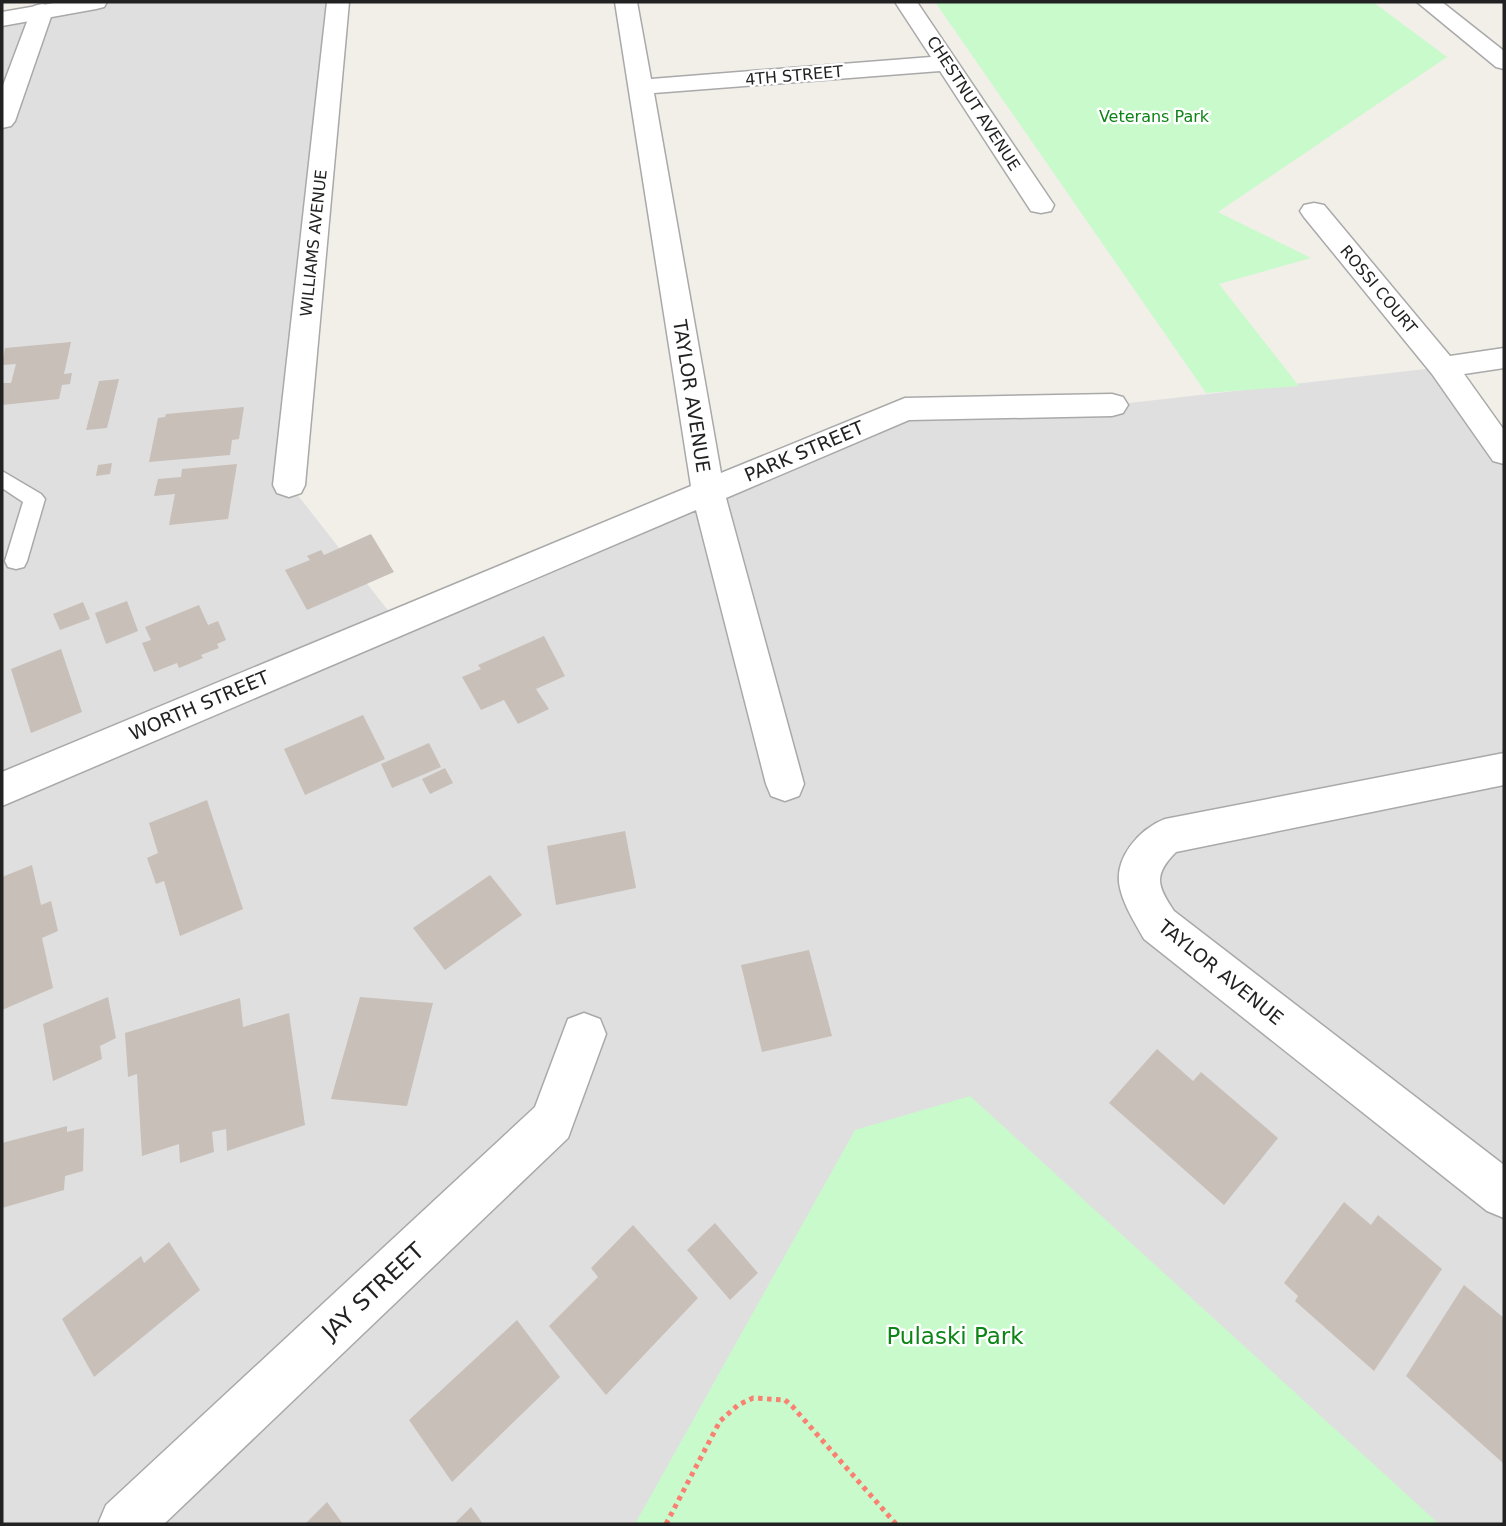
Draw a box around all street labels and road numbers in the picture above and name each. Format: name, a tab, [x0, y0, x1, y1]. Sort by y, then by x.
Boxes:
street label: CHESTNUT AVENUE	[923, 32, 1024, 174]
street label: 4TH STREET	[744, 62, 844, 89]
street label: WILLIAMS AVENUE	[296, 169, 331, 318]
street label: ROSSI COURT	[1336, 241, 1421, 337]
street label: TAYLOR AVENUE	[669, 317, 715, 474]
street label: PARK STREET	[741, 416, 867, 486]
street label: WORTH STREET	[126, 665, 273, 744]
street label: TAYLOR AVENUE	[1153, 914, 1288, 1029]
street label: JAY STREET	[315, 1237, 430, 1346]

